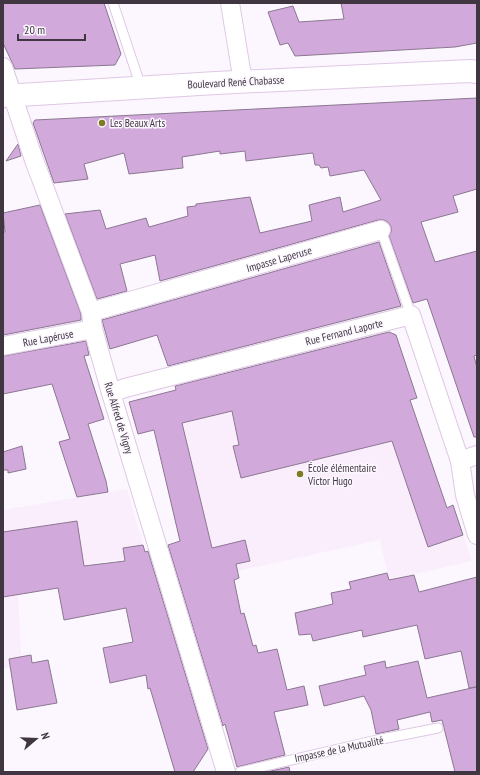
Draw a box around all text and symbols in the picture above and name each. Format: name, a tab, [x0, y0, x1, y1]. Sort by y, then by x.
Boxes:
scale bar	[18, 16, 85, 42]
text: 20 m	[24, 22, 45, 37]
street label: Boulevard René Chabasse	[187, 72, 285, 92]
place label: Les Beaux Arts	[110, 116, 165, 130]
marker: Les Beaux Arts	[97, 118, 107, 128]
street label: Impasse Laperuse	[245, 243, 314, 275]
street label: Rue Fernand Laporte	[304, 316, 385, 348]
street label: Rue Lapéruse	[22, 326, 75, 350]
street label: Rue Alfred de Vigny	[101, 380, 137, 456]
place label: École élémentaire Victor Hugo	[307, 461, 377, 488]
marker: École élémentaire Victor Hugo	[295, 469, 305, 479]
north arrow	[16, 719, 56, 759]
text: N	[38, 731, 53, 741]
street label: Impasse de la Mutualité	[293, 733, 385, 765]

